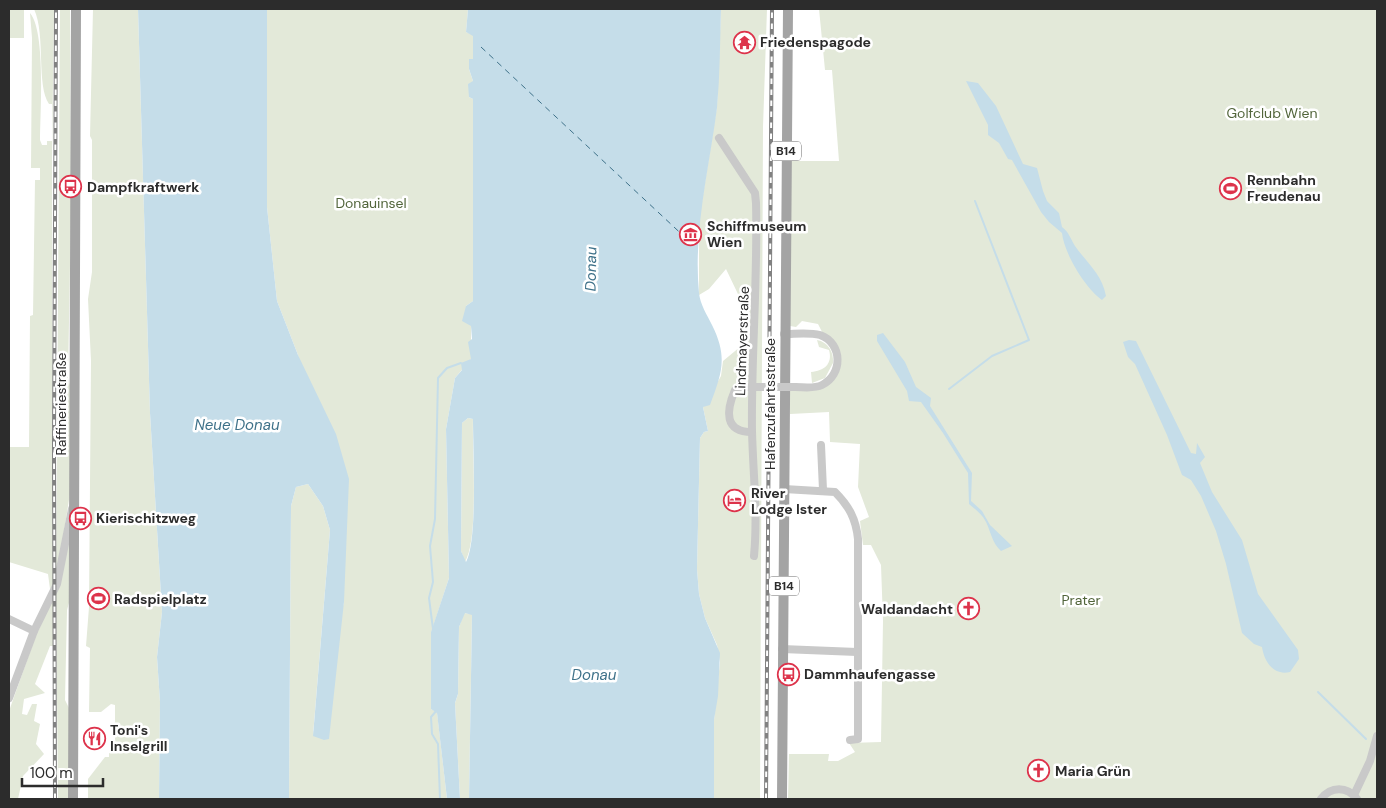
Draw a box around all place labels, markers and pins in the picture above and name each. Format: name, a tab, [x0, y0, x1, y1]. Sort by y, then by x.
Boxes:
temple icon: Friedenspagode	[732, 30, 756, 54]
place label: Friedenspagode	[760, 33, 871, 51]
place label: Rennbahn Freudenau	[1247, 171, 1321, 205]
bus stop icon: Dampfkraftwerk	[59, 175, 83, 199]
sports icon: Rennbahn Freudenau	[1219, 176, 1243, 200]
place label: Dampfkraftwerk	[87, 178, 199, 196]
place label: Schiffmuseum Wien	[707, 217, 806, 251]
museum icon: Schiffmuseum Wien	[679, 222, 703, 246]
place label: River Lodge Ister	[751, 484, 827, 518]
hotel icon: River Lodge Ister	[723, 489, 747, 513]
bus stop icon: Kierischitzweg	[68, 506, 92, 530]
place label: Kierischitzweg	[96, 509, 196, 527]
sports icon: Radspielplatz	[86, 587, 110, 611]
place label: Radspielplatz	[114, 590, 207, 608]
church icon: Waldandacht	[957, 597, 981, 621]
place label: Waldandacht	[861, 600, 953, 618]
bus stop icon: Dammhaufengasse	[776, 662, 800, 686]
place label: Dammhaufengasse	[804, 665, 936, 683]
place label: Toni's Inselgrill	[110, 721, 167, 755]
restaurant icon: Toni's Inselgrill	[82, 726, 106, 750]
church icon: Maria Grün	[1027, 759, 1051, 783]
place label: Maria Grün	[1055, 762, 1131, 780]

